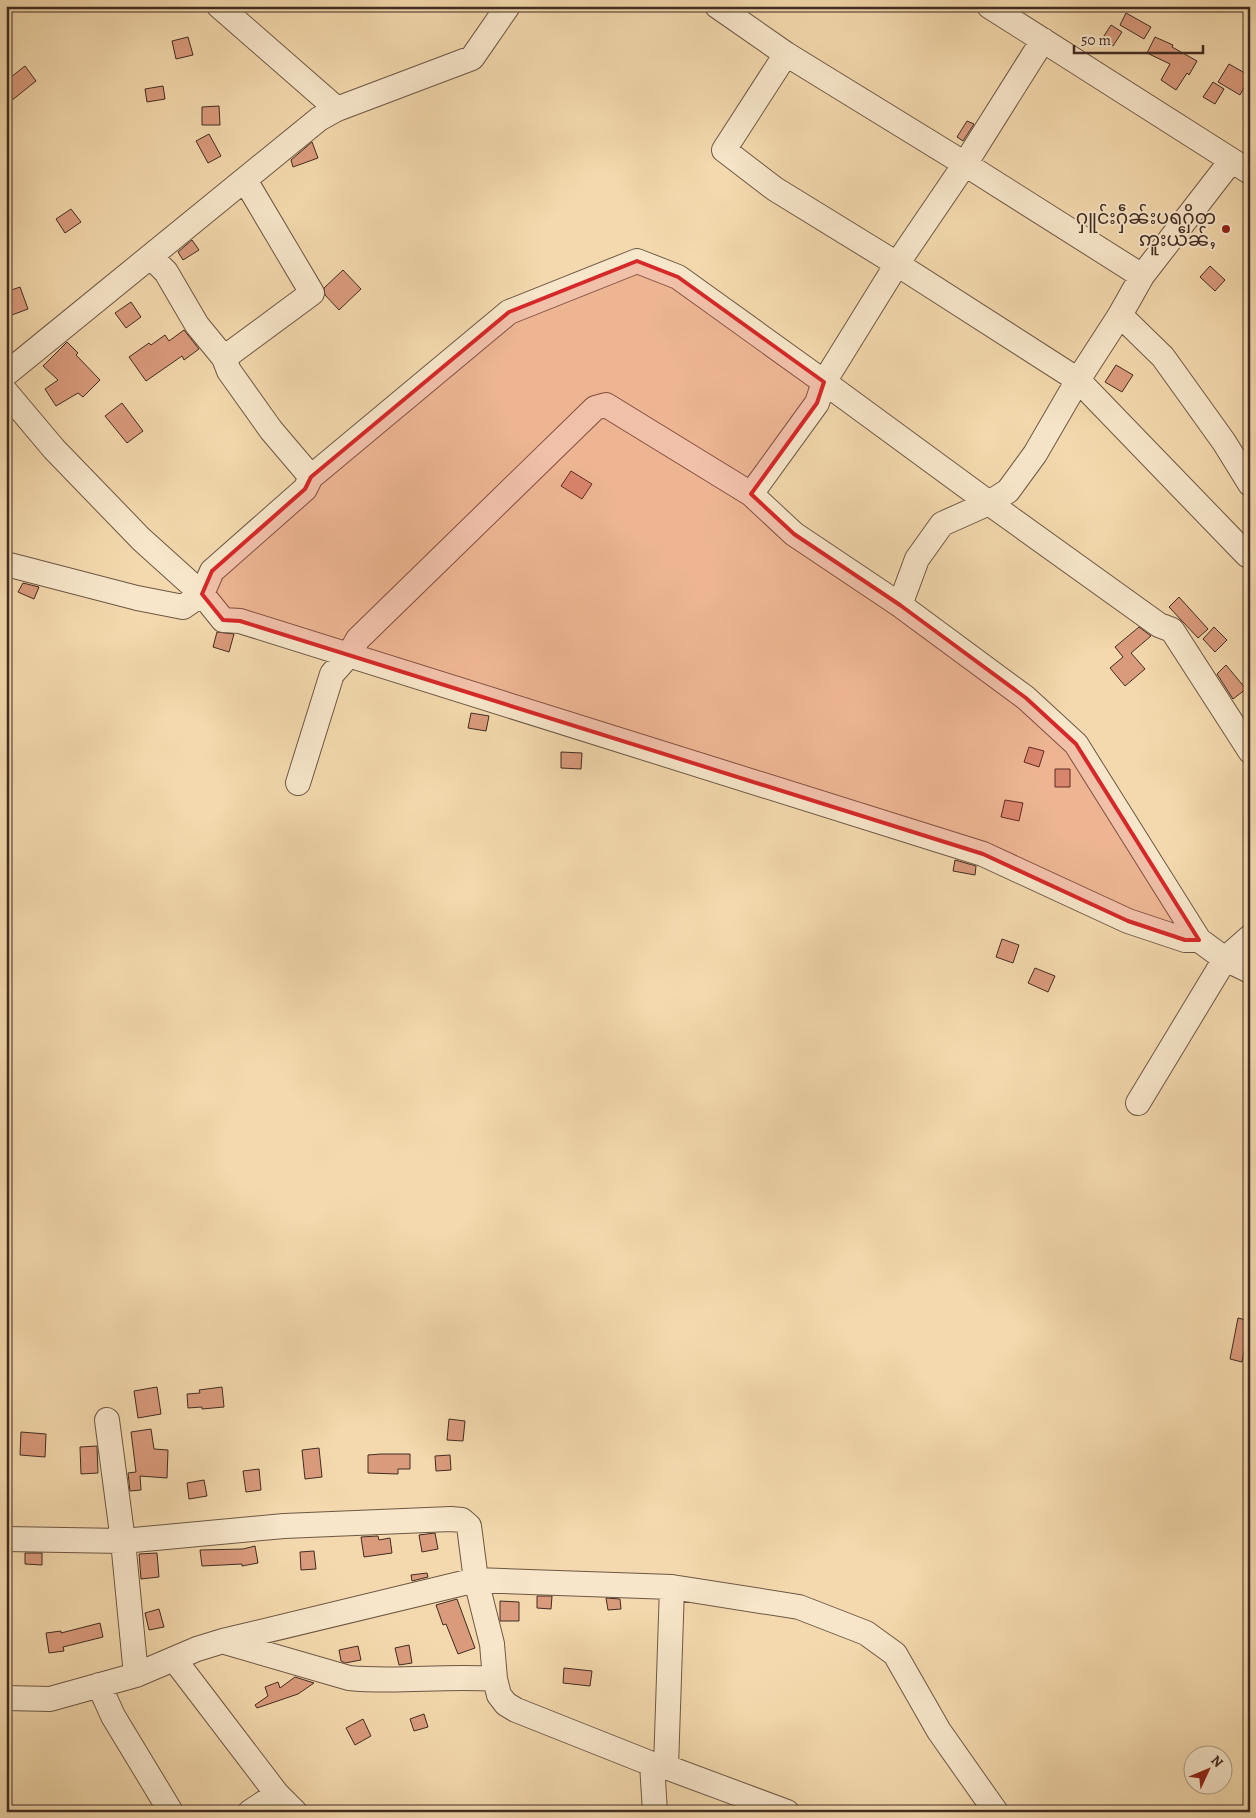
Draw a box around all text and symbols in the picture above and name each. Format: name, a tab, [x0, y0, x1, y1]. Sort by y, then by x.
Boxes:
scale bar	[1074, 22, 1202, 54]
text: 50 m	[1081, 30, 1111, 50]
place label: ႁူင်းႁဵၼ်းပရႁိတ ဢူးယဵၼ်ႇ	[1076, 203, 1216, 256]
marker: ႁူင်းႁဵၼ်းပရႁိတ ဢူးယဵၼ်ႇ	[1220, 223, 1232, 235]
north arrow	[1184, 1746, 1234, 1796]
text: N	[1207, 1751, 1227, 1772]

